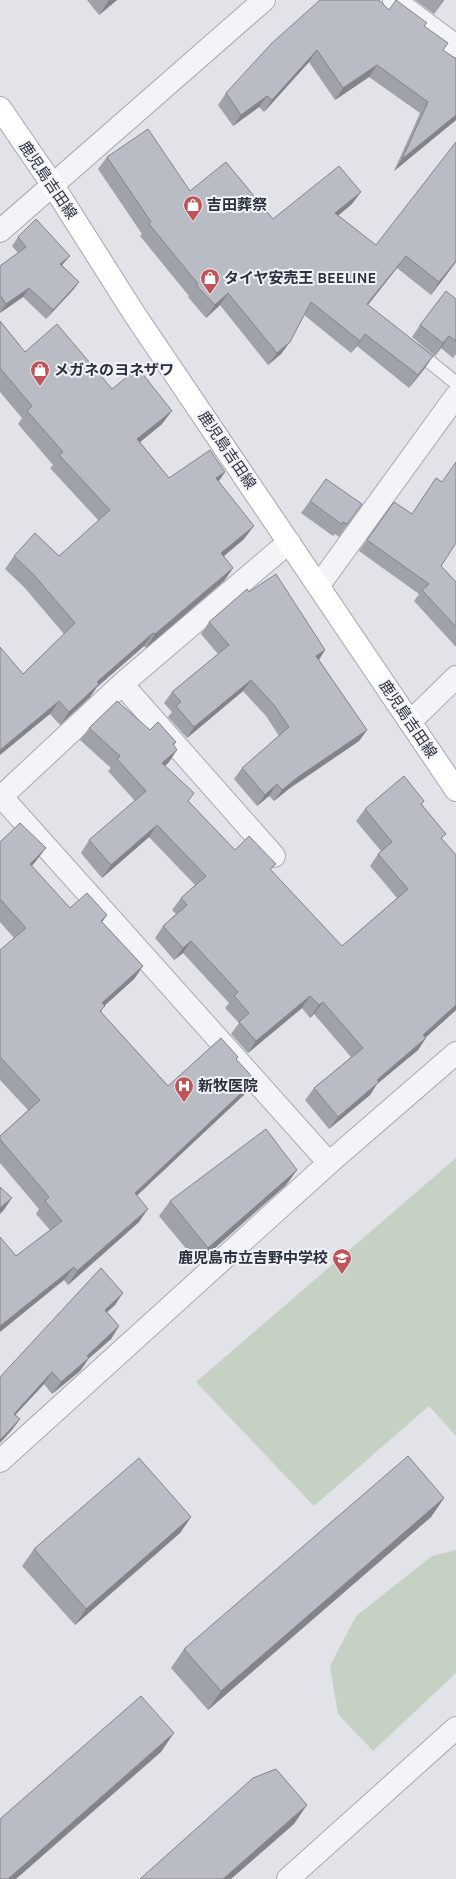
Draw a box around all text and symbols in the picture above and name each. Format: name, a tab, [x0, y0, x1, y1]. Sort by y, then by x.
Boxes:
street label: 鹿児島吉田線	[15, 138, 81, 222]
shop icon: 吉田葬祭	[182, 194, 204, 222]
place label: 吉田葬祭	[207, 196, 267, 214]
shop icon: タイヤ安売王 BEELINE	[199, 267, 221, 295]
place label: タイヤ安売王 BEELINE	[224, 269, 376, 287]
shop icon: メガネのヨネザワ	[29, 359, 51, 387]
place label: メガネのヨネザワ	[54, 361, 174, 379]
street label: 鹿児島吉田線	[194, 408, 260, 492]
street label: 鹿児島吉田線	[375, 677, 441, 761]
hospital icon: 新牧医院	[173, 1075, 195, 1103]
place label: 新牧医院	[198, 1077, 258, 1095]
school or university icon: 鹿児島市立吉野中学校	[331, 1247, 353, 1275]
place label: 鹿児島市立吉野中学校	[178, 1249, 328, 1267]

